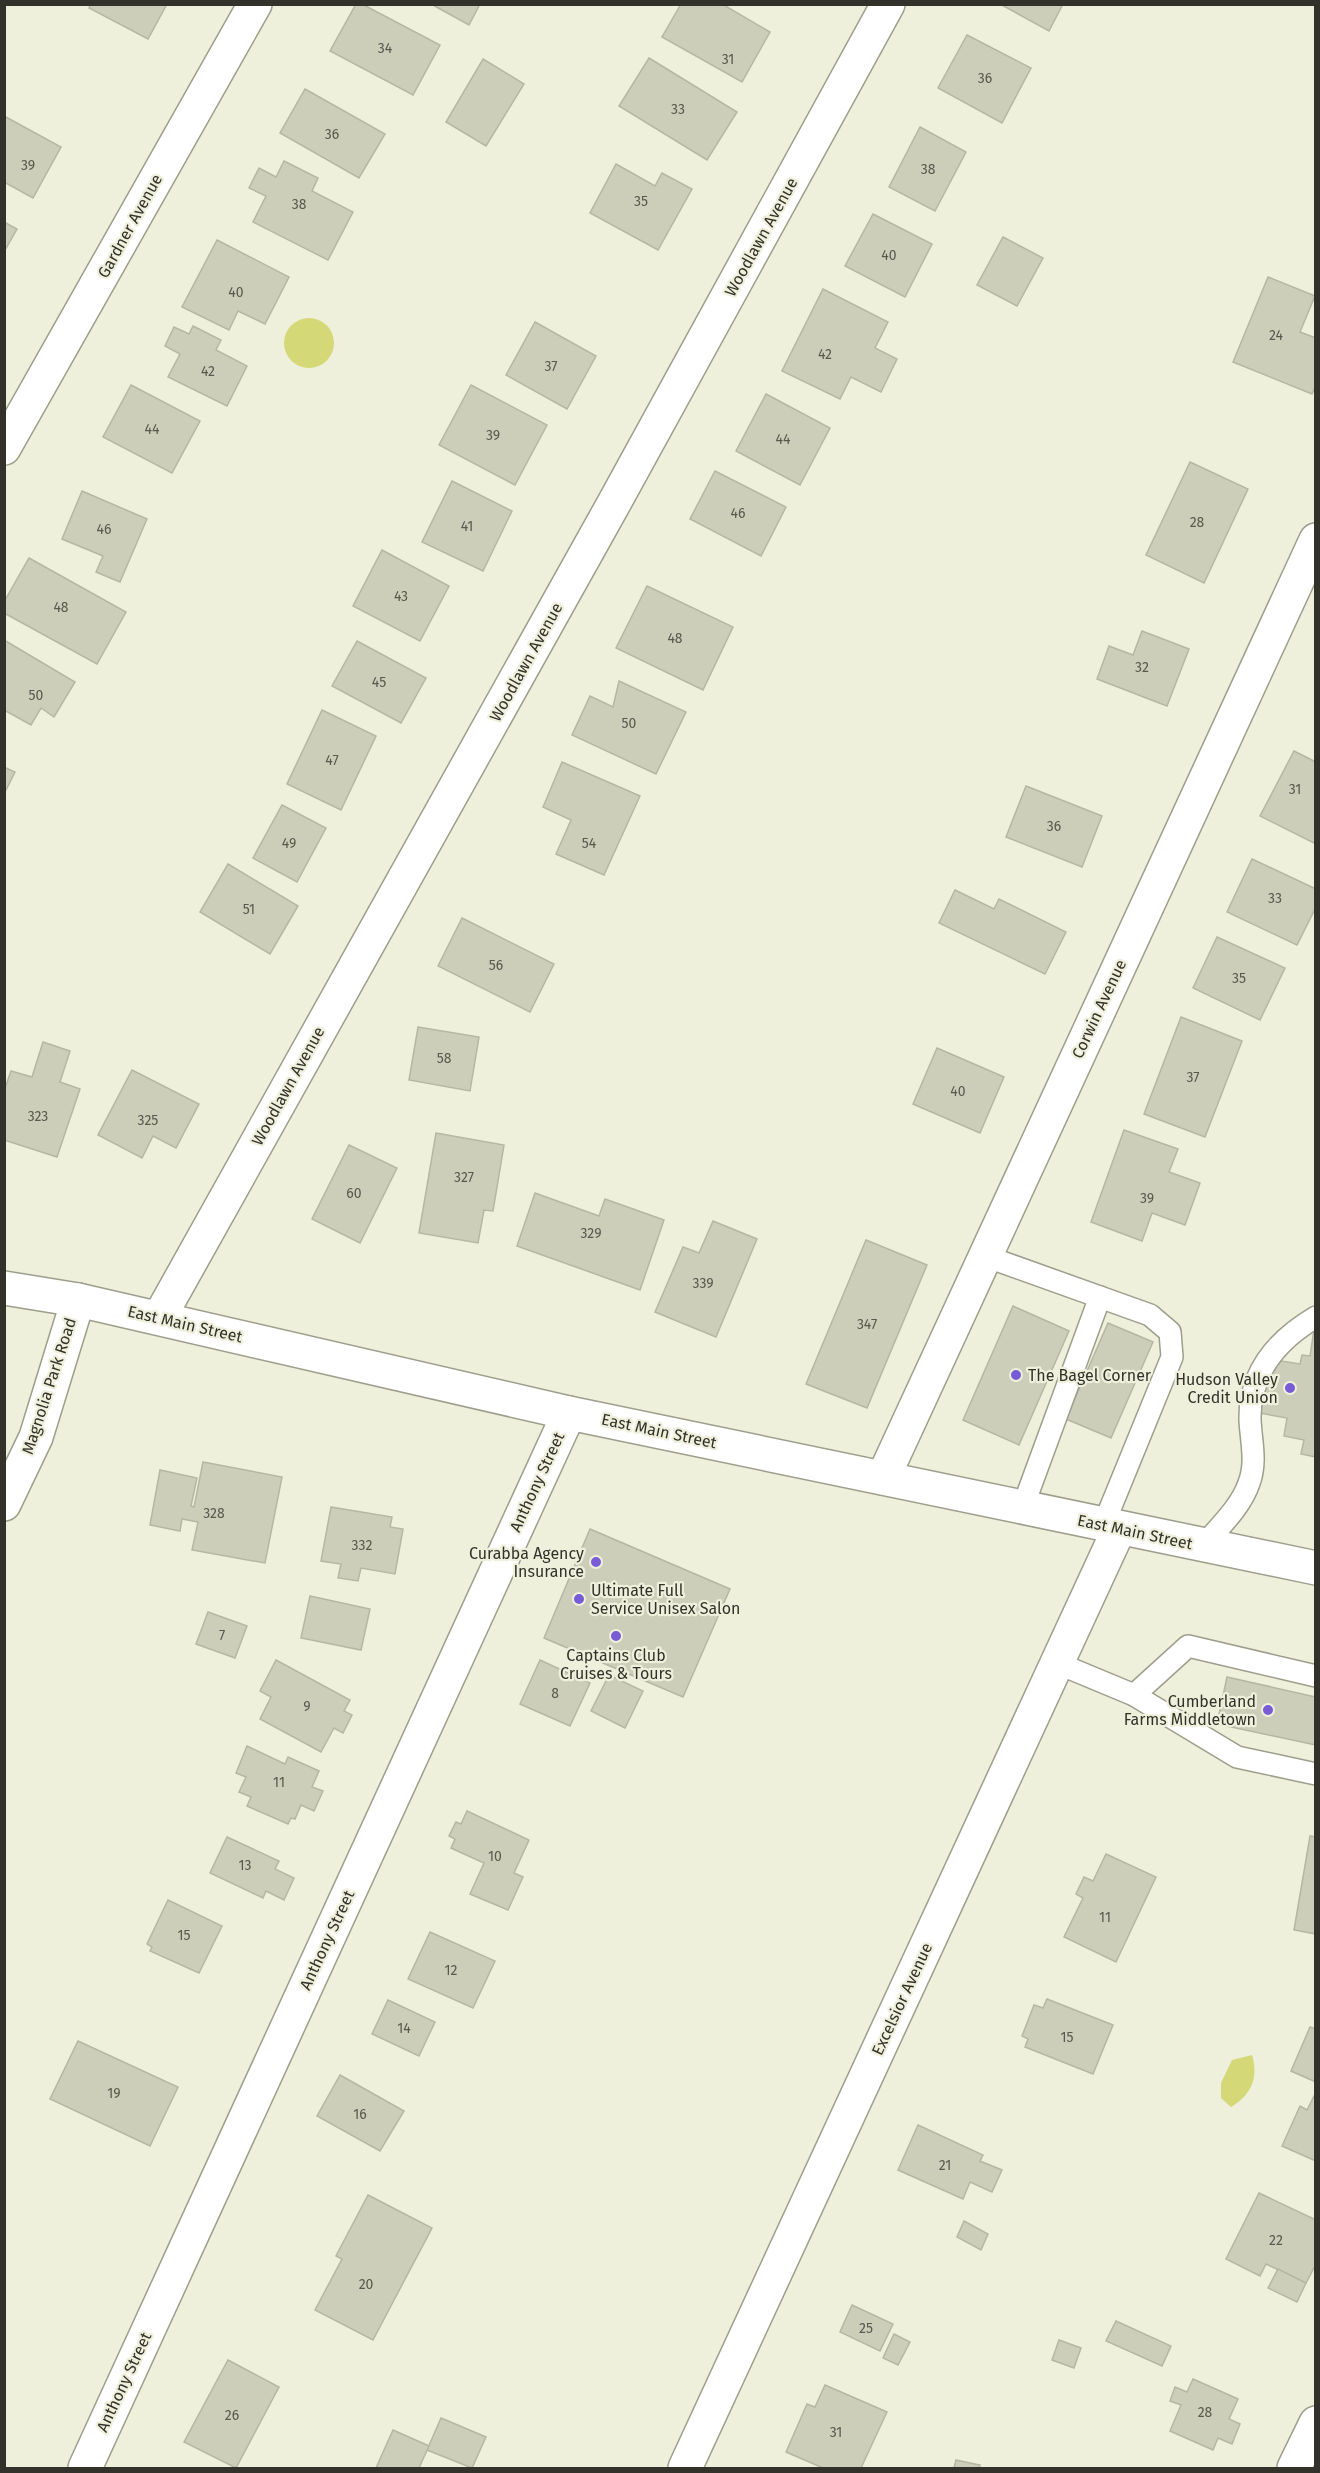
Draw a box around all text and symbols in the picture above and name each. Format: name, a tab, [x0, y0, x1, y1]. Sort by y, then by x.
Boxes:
house number: 34	[378, 40, 393, 57]
house number: 31	[722, 51, 734, 68]
house number: 36	[978, 70, 992, 87]
house number: 33	[671, 101, 685, 118]
house number: 36	[325, 126, 339, 143]
house number: 39	[21, 157, 35, 174]
house number: 38	[921, 161, 936, 178]
street label: Gardner Avenue	[94, 171, 166, 281]
street label: Woodlawn Avenue	[721, 174, 801, 300]
house number: 35	[634, 193, 648, 210]
house number: 38	[292, 196, 307, 213]
house number: 40	[881, 247, 897, 264]
house number: 40	[228, 284, 244, 301]
house number: 24	[1269, 327, 1284, 344]
house number: 42	[818, 346, 832, 363]
house number: 37	[544, 358, 558, 375]
house number: 42	[201, 363, 215, 380]
house number: 44	[145, 421, 160, 438]
house number: 39	[486, 427, 500, 444]
house number: 44	[776, 431, 791, 448]
house number: 46	[731, 505, 745, 522]
house number: 28	[1190, 514, 1205, 531]
house number: 41	[461, 518, 473, 535]
house number: 46	[97, 521, 111, 538]
house number: 43	[394, 588, 408, 605]
house number: 48	[53, 599, 69, 616]
street label: Woodlawn Avenue	[486, 599, 566, 725]
house number: 48	[667, 630, 683, 647]
house number: 32	[1135, 659, 1149, 676]
house number: 45	[372, 674, 386, 691]
house number: 50	[29, 687, 44, 704]
house number: 50	[622, 715, 637, 732]
house number: 47	[325, 752, 339, 769]
house number: 31	[1289, 781, 1301, 798]
house number: 36	[1047, 818, 1061, 835]
house number: 49	[282, 835, 296, 852]
house number: 54	[582, 835, 597, 852]
house number: 33	[1268, 890, 1282, 907]
house number: 51	[243, 901, 255, 918]
house number: 56	[489, 957, 503, 974]
street label: Corwin Avenue	[1068, 957, 1130, 1061]
house number: 35	[1232, 970, 1246, 987]
street label: Woodlawn Avenue	[248, 1023, 328, 1149]
house number: 58	[437, 1050, 452, 1067]
house number: 37	[1186, 1069, 1200, 1086]
house number: 40	[950, 1083, 966, 1100]
house number: 323	[28, 1108, 48, 1125]
house number: 325	[138, 1112, 158, 1129]
house number: 327	[454, 1169, 474, 1186]
house number: 60	[346, 1185, 362, 1202]
house number: 39	[1140, 1190, 1154, 1207]
house number: 329	[581, 1225, 602, 1242]
house number: 339	[692, 1275, 714, 1292]
street label: East Main Street	[126, 1302, 244, 1346]
street label: Magnolia Park Road	[18, 1315, 80, 1457]
house number: 347	[857, 1316, 877, 1333]
place label: The Bagel Corner	[1028, 1366, 1152, 1385]
marker: The Bagel Corner	[1009, 1368, 1023, 1382]
place label: Hudson Valley Credit Union	[1175, 1370, 1278, 1407]
marker: Hudson Valley Credit Union	[1283, 1381, 1297, 1395]
street label: East Main Street	[600, 1410, 718, 1453]
street label: Anthony Street	[506, 1429, 568, 1535]
house number: 328	[203, 1505, 225, 1522]
street label: East Main Street	[1076, 1511, 1194, 1554]
house number: 332	[352, 1537, 372, 1554]
place label: Curabba Agency Insurance	[469, 1544, 584, 1581]
marker: Curabba Agency Insurance	[589, 1555, 603, 1569]
place label: Ultimate Full Service Unisex Salon	[591, 1581, 740, 1618]
marker: Ultimate Full Service Unisex Salon	[572, 1592, 586, 1606]
house number: 7	[219, 1627, 225, 1644]
marker: Captains Club Cruises & Tours	[609, 1629, 623, 1643]
place label: Captains Club Cruises & Tours	[560, 1646, 672, 1683]
house number: 8	[551, 1685, 559, 1702]
place label: Cumberland Farms Middletown	[1124, 1692, 1256, 1729]
house number: 9	[303, 1698, 311, 1715]
marker: Cumberland Farms Middletown	[1261, 1703, 1275, 1717]
house number: 11	[273, 1774, 285, 1791]
house number: 10	[488, 1848, 502, 1865]
house number: 13	[238, 1857, 252, 1874]
street label: Anthony Street	[296, 1887, 358, 1993]
house number: 11	[1099, 1909, 1111, 1926]
house number: 15	[177, 1927, 191, 1944]
street label: Excelsior Avenue	[868, 1940, 936, 2058]
house number: 12	[445, 1962, 458, 1979]
house number: 14	[397, 2020, 411, 2037]
house number: 15	[1060, 2029, 1074, 2046]
house number: 19	[107, 2085, 121, 2102]
house number: 16	[353, 2106, 367, 2123]
house number: 21	[939, 2157, 951, 2174]
house number: 22	[1269, 2232, 1283, 2249]
house number: 20	[359, 2276, 374, 2293]
house number: 25	[859, 2320, 873, 2337]
street label: Anthony Street	[93, 2329, 155, 2435]
house number: 28	[1198, 2404, 1213, 2421]
house number: 26	[225, 2407, 239, 2424]
house number: 31	[830, 2424, 842, 2441]

